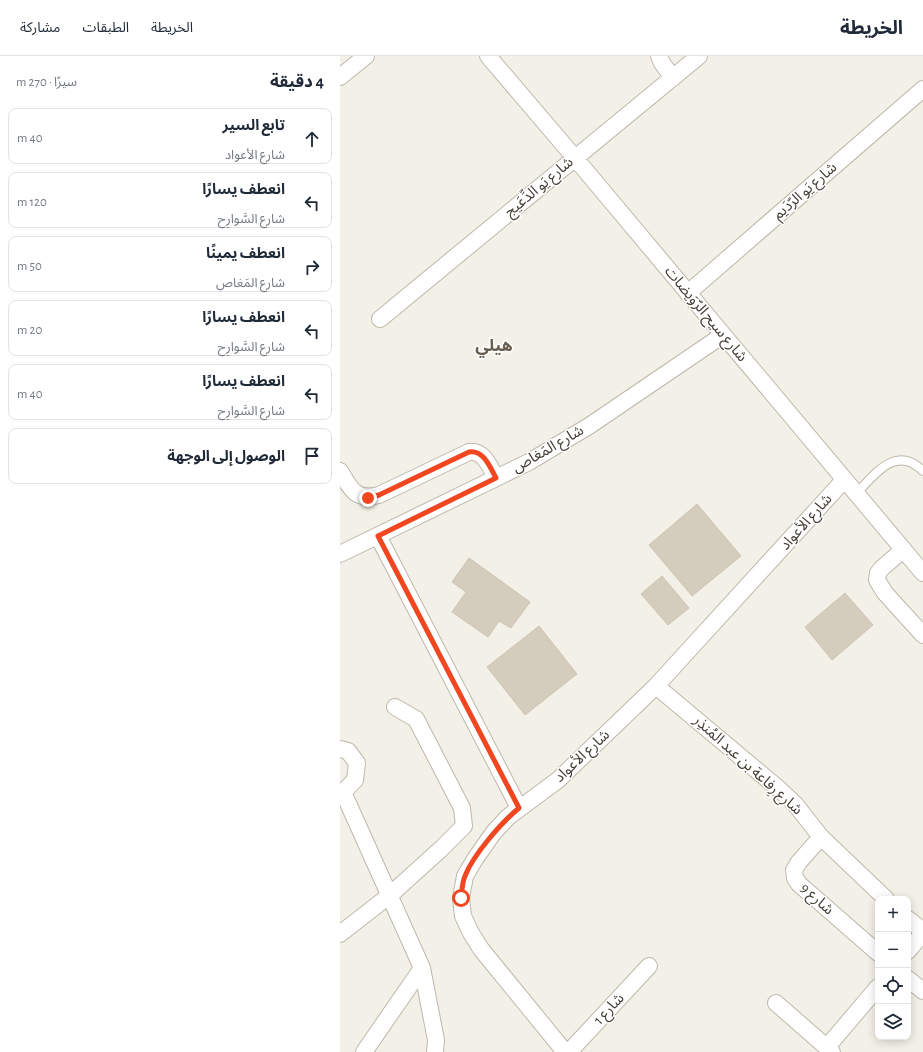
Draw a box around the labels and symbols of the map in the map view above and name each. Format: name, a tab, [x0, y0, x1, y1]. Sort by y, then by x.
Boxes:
street label: شارع يَو الدِّعَيج	[501, 153, 579, 223]
street label: شارع يَو الرّدَيم	[770, 159, 842, 226]
street label: شارع سيح الرّوَيضات	[659, 263, 750, 367]
district label: هيلي	[475, 337, 513, 358]
street label: شارع المَغاص	[510, 422, 588, 479]
route end	[359, 489, 377, 507]
street label: شارع الأعواد	[777, 491, 838, 555]
street label: شارع رِفاعة بن عبد المُنذِر	[687, 712, 805, 821]
street label: شارع الأعواد	[551, 726, 615, 788]
street label: شارع 9	[795, 880, 837, 921]
route start	[452, 889, 470, 907]
street label: شارع 1	[591, 990, 630, 1030]

